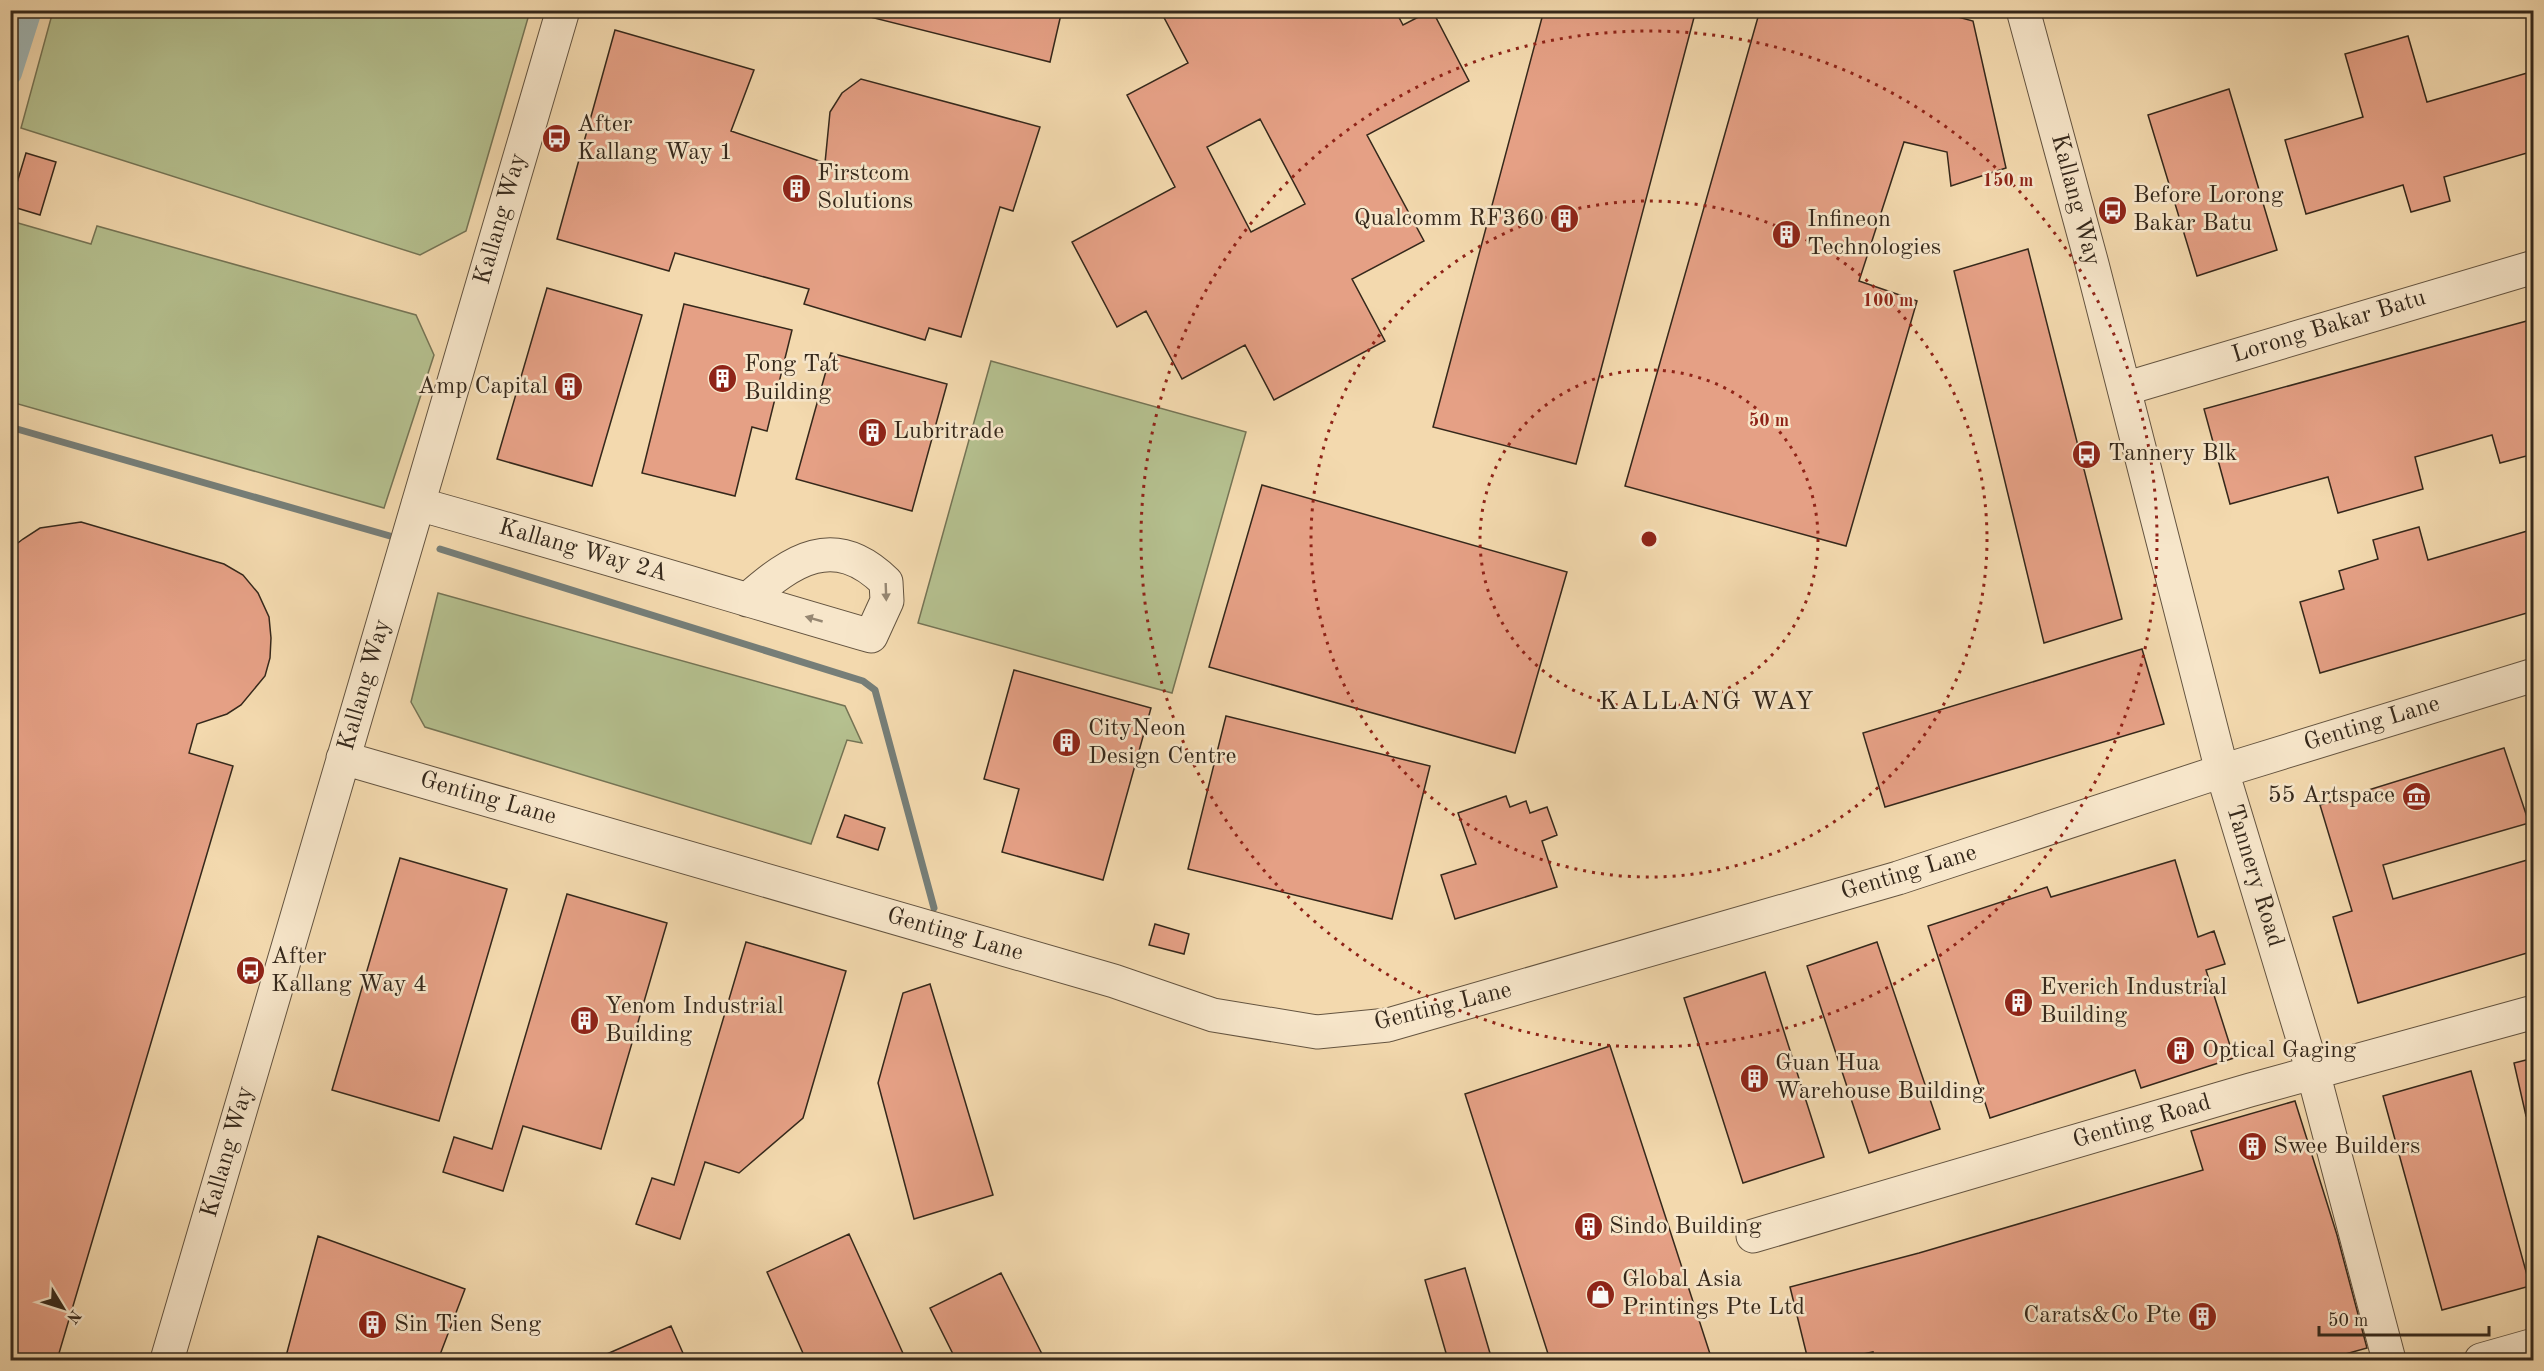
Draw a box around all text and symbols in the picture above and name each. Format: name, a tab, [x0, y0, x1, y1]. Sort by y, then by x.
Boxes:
place label: After Kallang Way 1	[577, 113, 733, 165]
bus stop icon: After Kallang Way 1	[540, 123, 572, 155]
street label: Kallang Way	[2046, 132, 2104, 269]
street label: Kallang Way	[471, 150, 531, 287]
place label: Firstcom Solutions	[817, 162, 913, 214]
building icon: Firstcom Solutions	[780, 172, 812, 204]
text: 150 m	[1983, 172, 2033, 190]
place label: Before Lorong Bakar Batu	[2133, 184, 2284, 236]
bus stop icon: Before Lorong Bakar Batu	[2096, 194, 2128, 226]
building icon: Qualcomm RF360	[1549, 203, 1581, 235]
place label: Qualcomm RF360	[1354, 207, 1544, 231]
place label: Infineon Technologies	[1807, 208, 1941, 260]
building icon: Infineon Technologies	[1770, 218, 1802, 250]
street label: Lorong Bakar Batu	[2229, 286, 2429, 368]
text: 100 m	[1863, 292, 1913, 310]
place label: Fong Tat Building	[744, 353, 839, 405]
building icon: Fong Tat Building	[707, 363, 739, 395]
building icon: Amp Capital	[553, 371, 585, 403]
place label: Amp Capital	[418, 375, 548, 399]
text: 50 m	[1749, 412, 1789, 430]
building icon: Lubritrade	[856, 416, 888, 448]
place label: Lubritrade	[893, 420, 1004, 444]
bus stop icon: Tannery Blk	[2071, 438, 2103, 470]
place label: Tannery Blk	[2108, 442, 2238, 466]
street label: Kallang Way 2A	[496, 515, 670, 587]
centre of rings	[1639, 529, 1659, 549]
one-way arrow	[881, 583, 890, 602]
one-way arrow	[805, 614, 823, 623]
street label: Kallang Way	[335, 616, 395, 753]
district label: KALLANG WAY	[1599, 689, 1815, 715]
street label: Genting Lane	[2301, 692, 2443, 756]
place label: CityNeon Design Centre	[1088, 717, 1237, 769]
building icon: CityNeon Design Centre	[1051, 727, 1083, 759]
street label: Genting Lane	[417, 768, 559, 830]
museum icon: 55 Artspace	[2400, 780, 2432, 812]
place label: 55 Artspace	[2268, 784, 2395, 808]
street label: Tannery Road	[2221, 802, 2287, 950]
street label: Genting Lane	[1838, 841, 1980, 905]
street label: Genting Lane	[884, 904, 1026, 966]
place label: After Kallang Way 4	[271, 945, 427, 997]
bus stop icon: After Kallang Way 4	[234, 955, 266, 987]
place label: Everich Industrial Building	[2040, 976, 2227, 1028]
street label: Genting Lane	[1372, 978, 1514, 1036]
building icon: Everich Industrial Building	[2003, 986, 2035, 1018]
place label: Yenom Industrial Building	[605, 995, 784, 1047]
building icon: Yenom Industrial Building	[568, 1005, 600, 1037]
building icon: Optical Gaging	[2165, 1035, 2197, 1067]
place label: Optical Gaging	[2202, 1039, 2356, 1063]
place label: Guan Hua Warehouse Building	[1775, 1052, 1985, 1104]
building icon: Guan Hua Warehouse Building	[1738, 1062, 1770, 1094]
street label: Kallang Way	[198, 1083, 258, 1220]
street label: Genting Road	[2070, 1091, 2214, 1153]
building icon: Swee Builders	[2236, 1131, 2268, 1163]
place label: Swee Builders	[2273, 1135, 2420, 1159]
building icon: Sindo Building	[1572, 1211, 1604, 1243]
place label: Sindo Building	[1609, 1215, 1762, 1239]
place label: Global Asia Printings Pte Ltd	[1622, 1268, 1805, 1320]
north arrow	[33, 1278, 93, 1338]
shop icon: Global Asia Printings Pte Ltd	[1585, 1278, 1617, 1310]
scale bar	[2319, 1299, 2488, 1337]
building icon: Carats&Co Pte	[2186, 1300, 2218, 1332]
place label: Carats&Co Pte	[2023, 1304, 2181, 1328]
text: N	[63, 1306, 83, 1326]
building icon: Sin Tien Seng	[357, 1309, 389, 1341]
text: 50 m	[2328, 1312, 2368, 1330]
place label: Sin Tien Seng	[394, 1313, 541, 1337]

